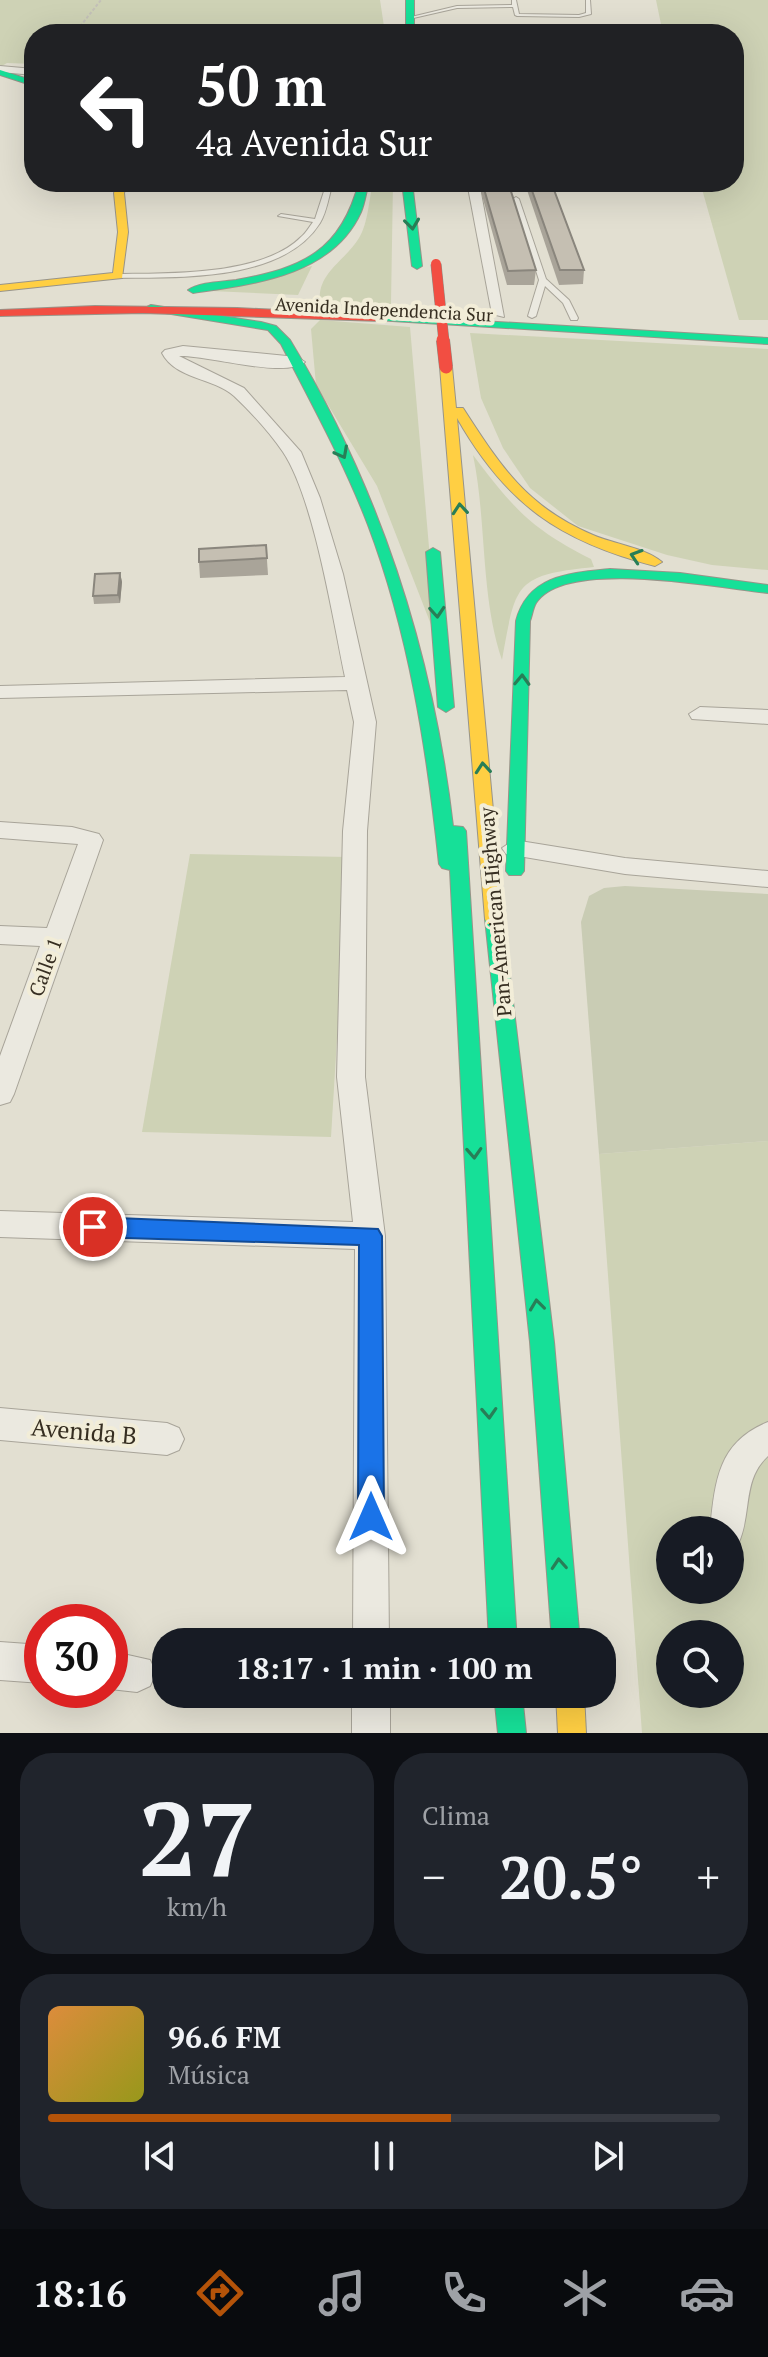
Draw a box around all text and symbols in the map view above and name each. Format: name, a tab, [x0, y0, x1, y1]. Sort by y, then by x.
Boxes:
text: 50 m	[196, 48, 326, 122]
icon: left	[64, 56, 168, 160]
text: 4a Avenida Sur	[196, 119, 432, 166]
one-way arrow	[403, 218, 420, 231]
street label: Avenida Independencia Sur	[274, 291, 494, 327]
one-way arrow	[332, 445, 347, 460]
one-way arrow	[451, 502, 468, 515]
one-way arrow	[630, 549, 644, 565]
one-way arrow	[428, 606, 445, 619]
one-way arrow	[513, 673, 530, 686]
one-way arrow	[474, 761, 491, 774]
street label: Pan-American Highway	[472, 805, 518, 1018]
street label: Calle 1	[22, 934, 68, 1000]
one-way arrow	[466, 1147, 483, 1160]
pin	[59, 1193, 127, 1261]
icon: arrive	[71, 1205, 115, 1249]
one-way arrow	[529, 1298, 546, 1311]
one-way arrow	[480, 1407, 497, 1420]
street label: Avenida B	[30, 1410, 138, 1452]
position arrow	[329, 1475, 413, 1559]
map controls	[656, 1516, 744, 1708]
button: sound	[656, 1516, 744, 1604]
one-way arrow	[551, 1557, 568, 1570]
speed limit sign: 30	[24, 1604, 128, 1708]
button: search	[656, 1620, 744, 1708]
text: 18:17 · 1 min · 100 m	[236, 1648, 532, 1688]
text: 27	[138, 1768, 256, 1906]
text: Clima	[422, 1798, 490, 1832]
text: 20.5°	[499, 1837, 643, 1916]
text: −	[422, 1847, 445, 1906]
text: +	[697, 1847, 720, 1906]
text: km/h	[167, 1889, 227, 1923]
text: 96.6 FM	[168, 2017, 281, 2057]
text: Música	[168, 2057, 250, 2091]
icon: previous	[138, 2134, 182, 2178]
icon: pause	[362, 2134, 406, 2178]
icon: next	[586, 2134, 630, 2178]
icon: directions	[192, 2265, 248, 2321]
icon: music	[314, 2265, 370, 2321]
icon: phone	[436, 2265, 492, 2321]
icon: climate	[557, 2265, 613, 2321]
icon: car	[679, 2265, 735, 2321]
text: 18:16	[33, 2270, 127, 2317]

